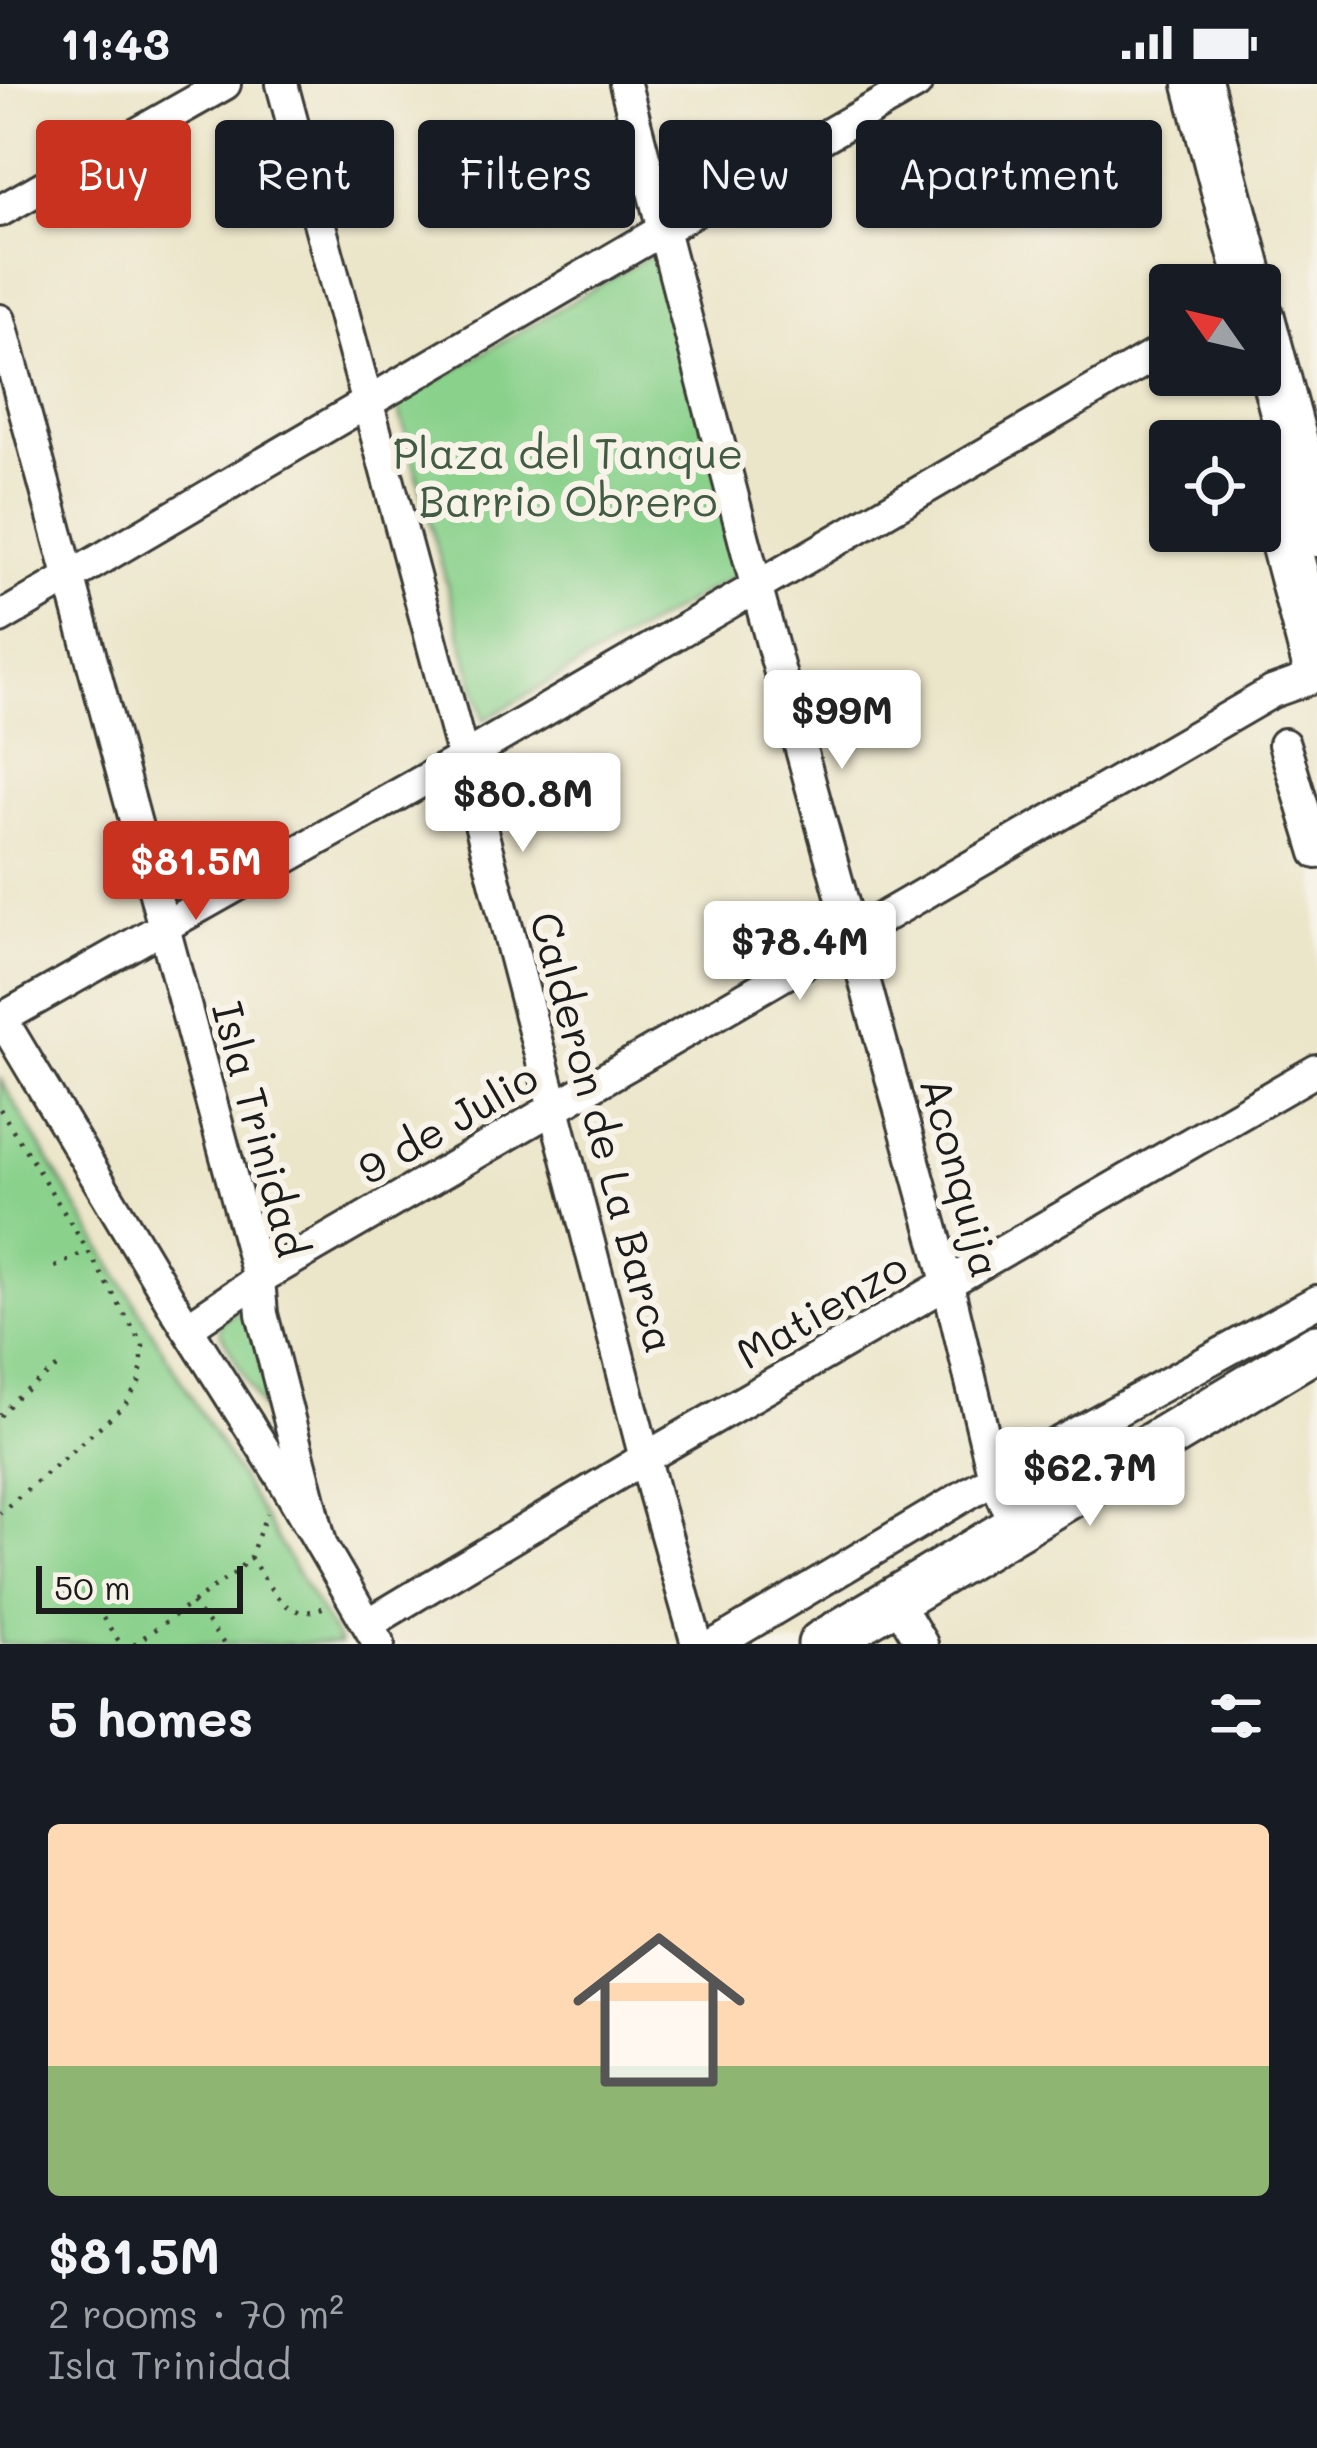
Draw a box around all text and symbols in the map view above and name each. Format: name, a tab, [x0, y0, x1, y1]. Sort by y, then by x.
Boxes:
text: 11:43	[60, 13, 170, 71]
chip: Buy	[36, 120, 191, 228]
chip: Rent	[215, 120, 394, 228]
chip: Filters	[418, 120, 635, 228]
chip: New	[659, 120, 832, 228]
chip: Apartment	[856, 120, 1162, 228]
north arrow	[1149, 264, 1281, 396]
map controls	[1149, 264, 1281, 552]
button: locate	[1149, 420, 1281, 552]
park label: Plaza del Tanque Barrio Obrero	[393, 425, 743, 528]
pin: $99M	[771, 670, 913, 772]
text: $99M	[791, 683, 893, 734]
pin: $80.8M	[425, 753, 621, 855]
text: $80.8M	[452, 766, 594, 817]
pin: $81.5M	[98, 821, 294, 923]
text: $81.5M	[130, 834, 262, 885]
pin: $78.4M	[702, 901, 898, 1003]
street label: Calderon de La Barca	[519, 906, 689, 1358]
text: $78.4M	[731, 914, 869, 965]
street label: Isla Trinidad	[201, 995, 321, 1263]
street label: 9 de Julio	[347, 1049, 547, 1195]
street label: Aconquija	[909, 1071, 1015, 1283]
street label: Matienzo	[726, 1238, 916, 1380]
pin: $62.7M	[992, 1427, 1188, 1529]
text: $62.7M	[1023, 1440, 1157, 1491]
scale bar	[36, 1560, 243, 1613]
text: 50 m	[54, 1565, 130, 1608]
text: 5 homes	[48, 1683, 253, 1750]
icon: filters	[1203, 1683, 1269, 1749]
icon: home	[551, 1902, 767, 2118]
text: $81.5M	[48, 2220, 220, 2287]
text: 2 rooms · 70 m²	[48, 2287, 344, 2338]
text: Isla Trinidad	[48, 2338, 291, 2389]

